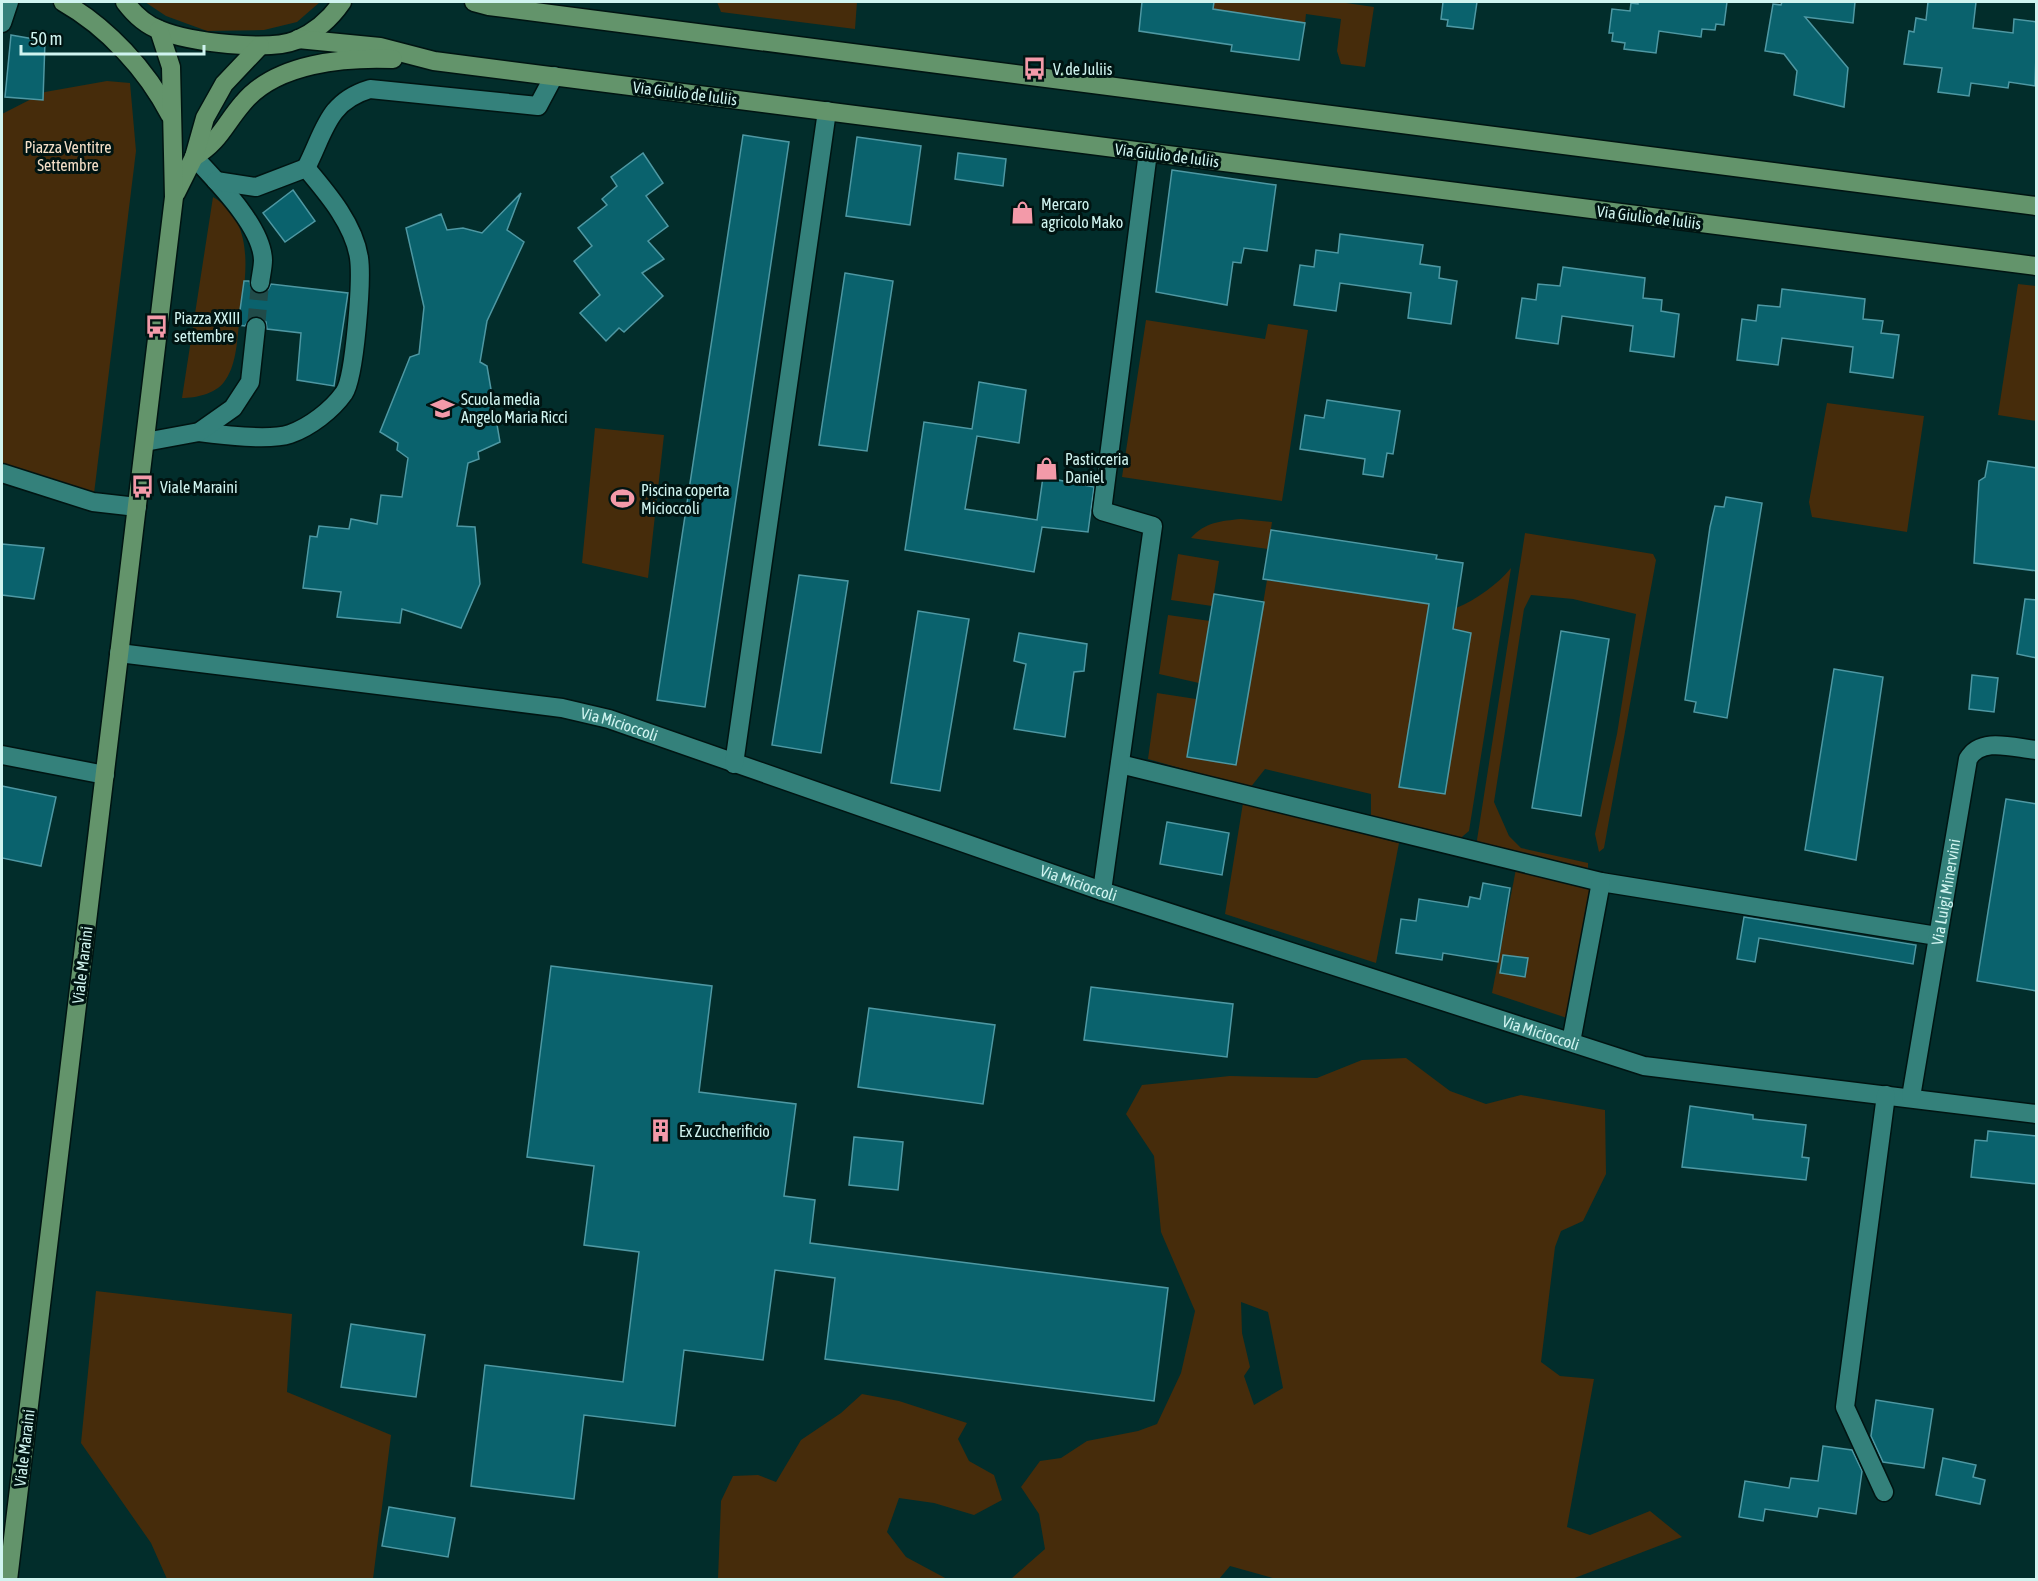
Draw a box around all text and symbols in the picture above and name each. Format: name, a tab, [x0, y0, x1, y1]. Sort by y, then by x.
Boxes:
scale bar	[21, 18, 204, 56]
text: 50 m	[30, 28, 62, 49]
bus stop icon: V. de Juliis	[1022, 56, 1048, 82]
place label: V. de Juliis	[1053, 60, 1113, 78]
street label: Via Giulio de Iuliis	[632, 78, 738, 108]
park label: Piazza Ventitre Settembre	[24, 138, 112, 174]
street label: Via Giulio de Iuliis	[1114, 140, 1220, 170]
place label: Mercaro agricolo Mako	[1041, 195, 1123, 232]
shop icon: Mercaro agricolo Mako	[1010, 200, 1036, 226]
street label: Via Giulio de Iuliis	[1596, 202, 1702, 232]
place label: Piazza XXIII settembre	[174, 309, 240, 345]
bus stop icon: Piazza XXIII settembre	[143, 314, 169, 340]
place label: Scuola media Angelo Maria Ricci	[461, 390, 568, 427]
school or university icon: Scuola media Angelo Maria Ricci	[430, 395, 456, 421]
place label: Pasticceria Daniel	[1065, 450, 1129, 486]
shop icon: Pasticceria Daniel	[1034, 455, 1060, 481]
bus stop icon: Viale Maraini	[129, 474, 155, 500]
place label: Viale Maraini	[160, 478, 238, 496]
place label: Piscina coperta Micioccoli	[641, 481, 730, 517]
sports icon: Piscina coperta Micioccoli	[610, 486, 636, 512]
street label: Via Micioccoli	[579, 704, 660, 744]
street label: Via Luigi Minervini	[1928, 837, 1963, 946]
street label: Via Micioccoli	[1038, 861, 1119, 904]
street label: Viale Maraini	[68, 925, 96, 1005]
street label: Via Micioccoli	[1500, 1012, 1582, 1054]
building icon: Ex Zuccherificio	[648, 1118, 674, 1144]
place label: Ex Zuccherificio	[679, 1122, 770, 1140]
street label: Viale Maraini	[10, 1408, 38, 1488]

